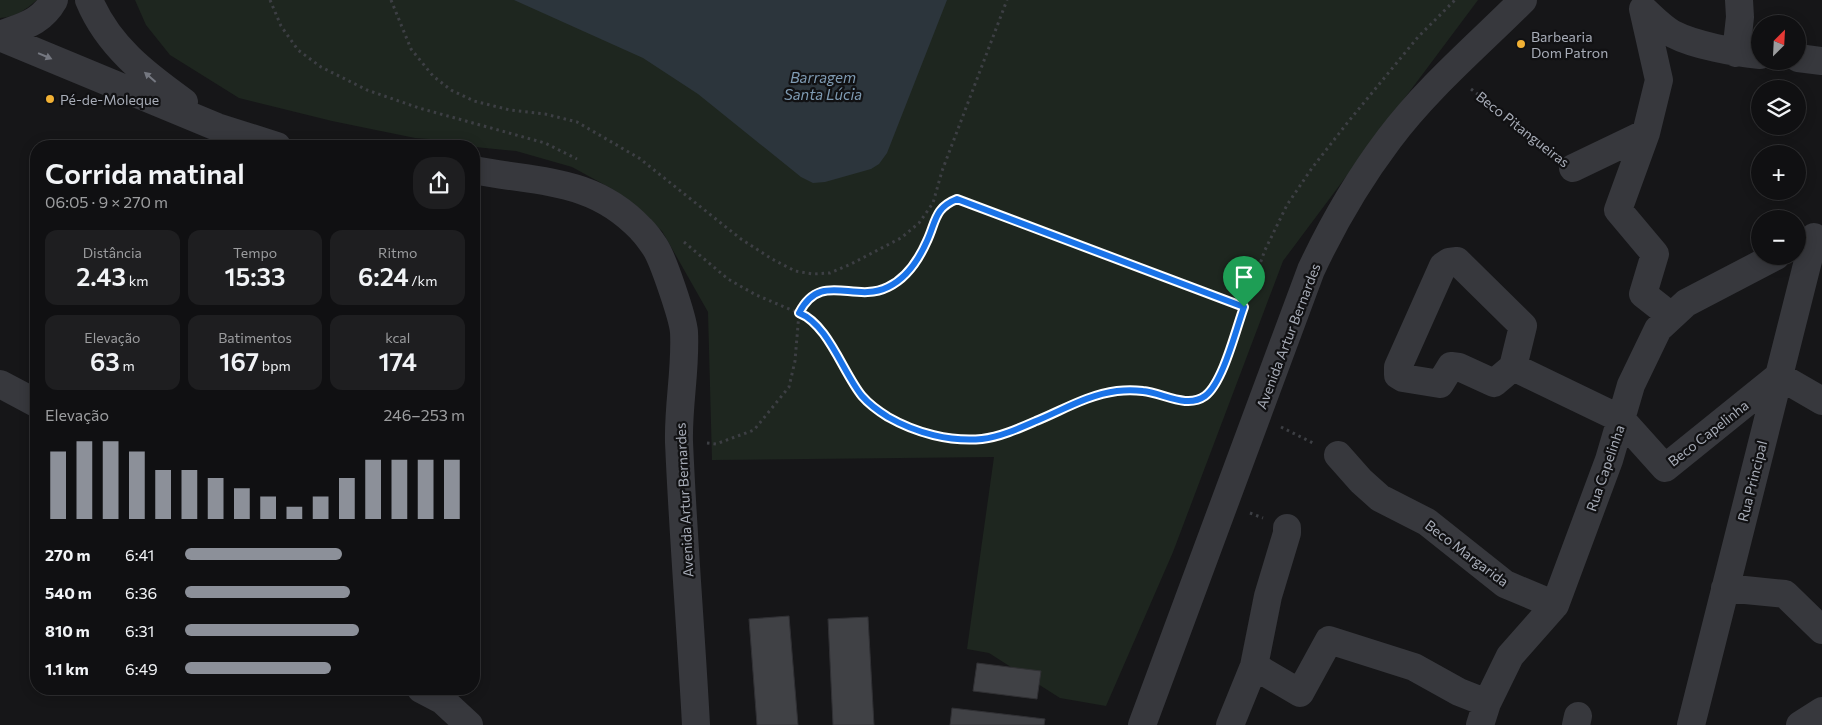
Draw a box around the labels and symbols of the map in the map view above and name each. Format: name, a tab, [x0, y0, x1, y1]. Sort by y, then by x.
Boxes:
north arrow	[1751, 15, 1806, 70]
place label: Barbearia Dom Patron	[1531, 28, 1608, 61]
marker: Barbearia Dom Patron	[1515, 38, 1527, 50]
one-way arrow	[38, 53, 52, 61]
water label: Barragem Santa Lúcia	[784, 68, 862, 103]
one-way arrow	[144, 71, 157, 82]
street label: Beco Pitangueiras	[1473, 87, 1573, 171]
place label: Pé-de-Moleque	[60, 91, 159, 108]
marker: Pé-de-Moleque	[44, 93, 56, 105]
pin	[1223, 256, 1265, 307]
street label: Avenida Artur Bernardes	[1252, 261, 1324, 411]
street label: Beco Capelinha	[1664, 396, 1752, 470]
street label: Avenida Artur Bernardes	[671, 422, 697, 578]
street label: Rua Capelinha	[1582, 423, 1628, 513]
street label: Rua Principal	[1734, 439, 1770, 523]
street label: Beco Margarida	[1422, 516, 1512, 590]

